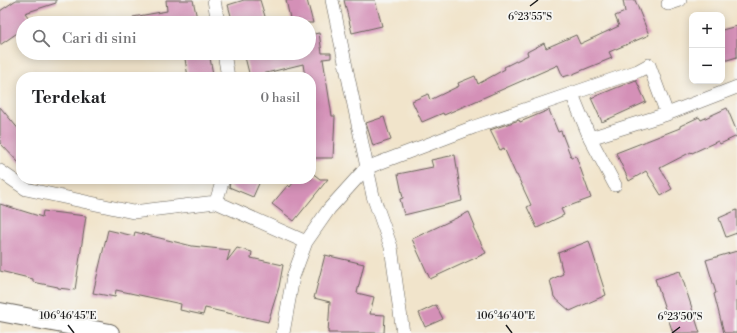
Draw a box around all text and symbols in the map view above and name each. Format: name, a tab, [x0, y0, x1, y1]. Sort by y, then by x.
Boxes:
text: 6°23'55"S	[508, 11, 552, 23]
map controls	[689, 12, 725, 84]
button: +	[689, 12, 725, 48]
search box	[16, 16, 316, 60]
icon: search	[30, 27, 52, 49]
text: Cari di sini	[62, 29, 137, 48]
button: −	[689, 48, 725, 84]
text: Terdekat	[32, 87, 106, 109]
text: 0 hasil	[261, 90, 300, 106]
text: 106°46'45"E	[40, 310, 97, 322]
text: 106°46'40"E	[477, 310, 535, 322]
text: 6°23'50"S	[658, 311, 703, 323]

